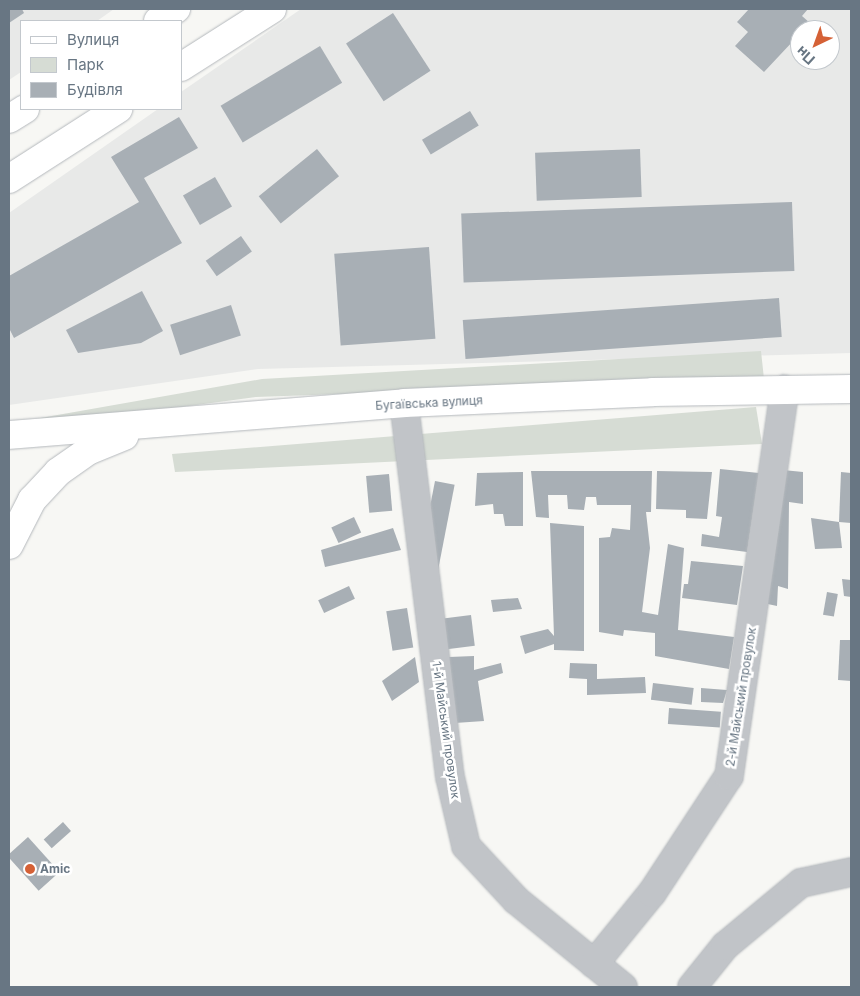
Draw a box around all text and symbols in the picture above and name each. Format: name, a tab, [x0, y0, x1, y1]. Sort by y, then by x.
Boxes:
legend	[20, 20, 182, 110]
north arrow	[790, 20, 840, 70]
text: Вулиця	[67, 30, 119, 49]
text: Пн	[792, 43, 818, 69]
text: Парк	[67, 55, 104, 74]
text: Будівля	[67, 80, 123, 99]
street label: Бугаївська вулиця	[375, 393, 483, 413]
street label: 2-й Майський провулок	[723, 626, 759, 768]
street label: 1-й Майський провулок	[429, 660, 463, 800]
place label: Amic	[40, 862, 70, 876]
marker: Amic	[24, 863, 36, 875]

